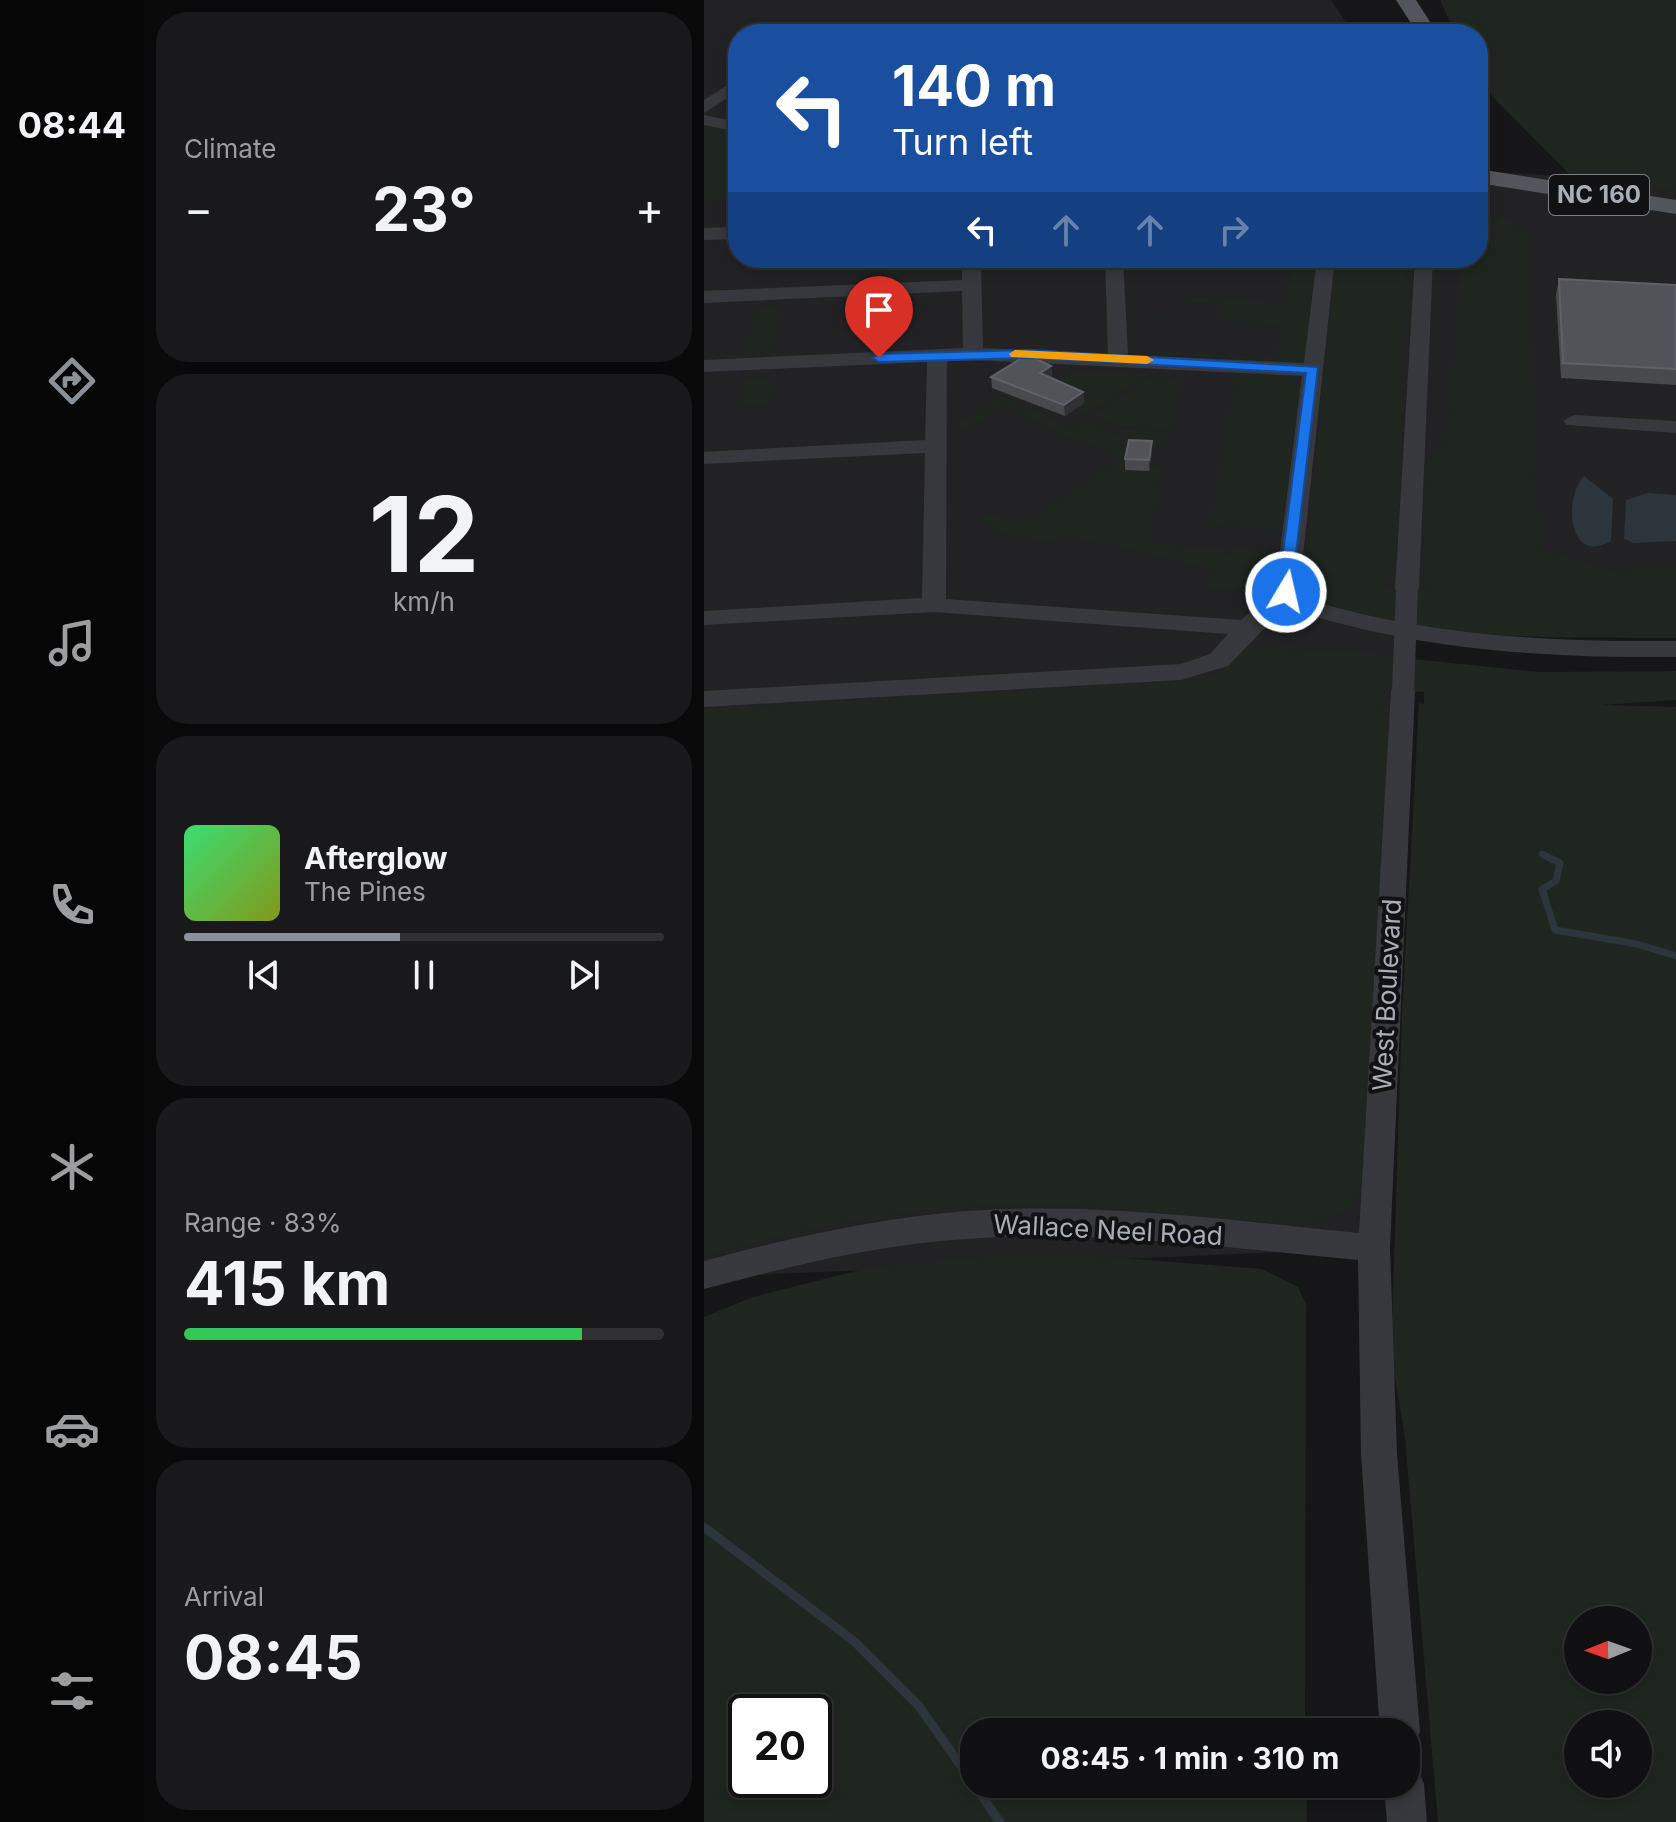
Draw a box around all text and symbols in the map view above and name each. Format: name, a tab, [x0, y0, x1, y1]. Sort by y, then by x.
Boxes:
text: 140 m	[892, 52, 1056, 120]
icon: left	[760, 56, 864, 160]
text: 08:44	[18, 103, 126, 147]
text: Turn left	[892, 120, 1033, 164]
text: Climate	[184, 133, 276, 164]
text: 23°	[372, 173, 476, 245]
road number: NC 160	[1549, 175, 1649, 215]
text: −	[184, 182, 213, 236]
text: +	[635, 182, 664, 236]
icon: left	[960, 208, 1004, 252]
icon: ahead	[1044, 208, 1088, 252]
icon: ahead	[1128, 208, 1172, 252]
icon: right	[1212, 208, 1256, 252]
pin	[845, 276, 913, 358]
icon: arrive	[857, 288, 901, 332]
icon: directions	[44, 353, 100, 409]
text: 12	[369, 471, 479, 597]
position arrow	[1244, 550, 1328, 634]
text: km/h	[393, 586, 455, 617]
icon: music	[44, 615, 100, 671]
text: Afterglow	[304, 840, 448, 876]
text: The Pines	[304, 876, 426, 907]
icon: phone	[44, 877, 100, 933]
street label: West Boulevard	[1366, 898, 1407, 1092]
icon: previous	[242, 953, 286, 997]
icon: pause	[402, 953, 446, 997]
icon: next	[562, 953, 606, 997]
icon: climate	[44, 1139, 100, 1195]
text: Range · 83%	[184, 1207, 341, 1238]
street label: Wallace Neel Road	[993, 1208, 1224, 1251]
text: 415 km	[184, 1247, 390, 1319]
icon: car	[44, 1401, 100, 1457]
text: Arrival	[184, 1581, 264, 1612]
north arrow	[1564, 1606, 1652, 1694]
map controls	[1564, 1606, 1652, 1798]
text: 08:45	[184, 1621, 362, 1693]
icon: filters	[44, 1663, 100, 1719]
speed limit sign: 20	[728, 1694, 832, 1798]
button: sound	[1564, 1710, 1652, 1798]
text: 08:45 · 1 min · 310 m	[1041, 1740, 1339, 1776]

